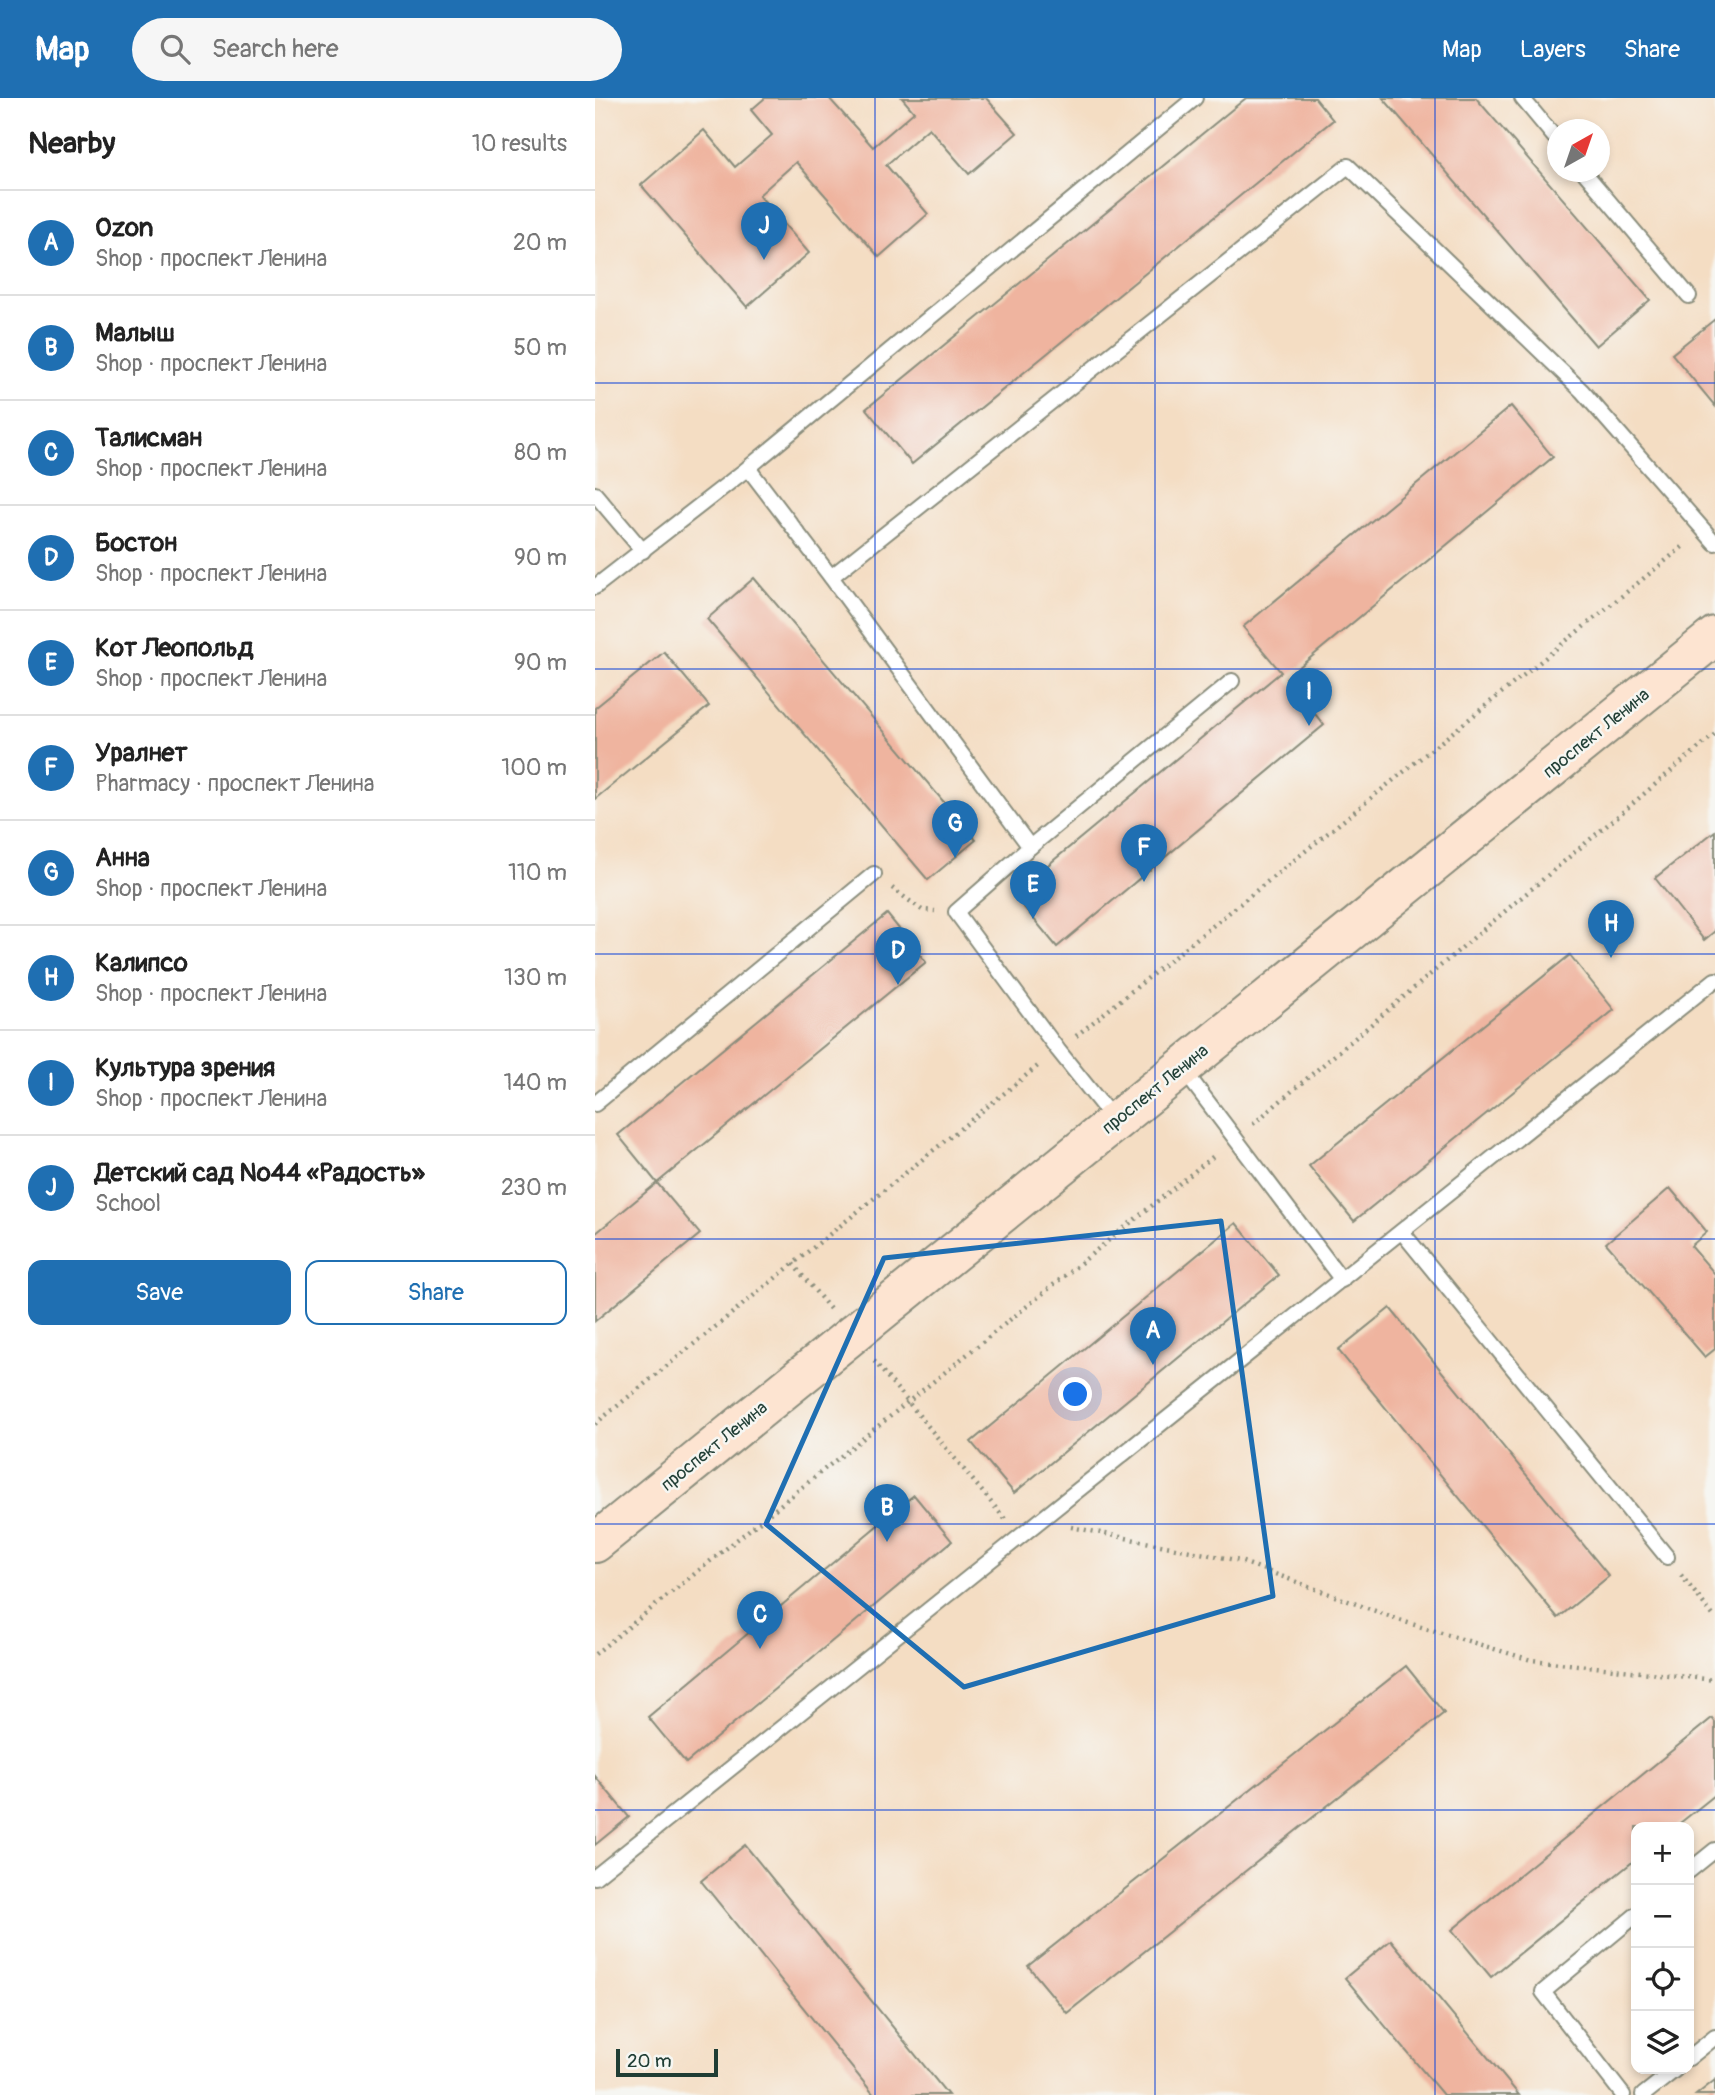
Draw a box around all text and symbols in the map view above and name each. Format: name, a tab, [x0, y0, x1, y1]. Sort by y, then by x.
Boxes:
search box	[132, 18, 622, 81]
text: Map	[35, 29, 90, 70]
icon: search	[156, 30, 194, 68]
text: Search here	[212, 33, 339, 65]
text: Map	[1442, 35, 1482, 64]
text: Layers	[1520, 35, 1586, 64]
text: Share	[1624, 35, 1680, 64]
north arrow	[1547, 119, 1610, 182]
text: Nearby	[28, 125, 115, 162]
text: 10 results	[472, 129, 567, 158]
pin: J	[741, 202, 787, 260]
text: Ozon	[95, 212, 153, 244]
text: A	[44, 228, 58, 257]
text: 20 m	[513, 228, 567, 257]
text: Shop · проспект Ленина	[95, 244, 327, 273]
text: Малыш	[95, 317, 175, 349]
text: B	[44, 333, 58, 362]
text: 50 m	[513, 333, 567, 362]
text: Shop · проспект Ленина	[95, 349, 327, 378]
text: Талисман	[95, 422, 202, 454]
text: C	[44, 438, 58, 467]
text: 80 m	[514, 438, 567, 467]
text: Shop · проспект Ленина	[95, 454, 327, 483]
text: Бостон	[95, 527, 177, 559]
text: D	[44, 543, 58, 572]
text: 90 m	[514, 543, 567, 572]
text: Shop · проспект Ленина	[95, 559, 327, 588]
text: Кот Леопольд	[95, 632, 253, 664]
text: E	[45, 648, 57, 677]
text: 90 m	[514, 648, 567, 677]
text: Shop · проспект Ленина	[95, 664, 327, 693]
pin: I	[1286, 668, 1332, 726]
street label: проспект Ленина	[1538, 683, 1654, 783]
text: Уралнет	[95, 737, 187, 769]
text: F	[44, 753, 58, 782]
text: 100 m	[501, 753, 567, 782]
text: Pharmacy · проспект Ленина	[95, 769, 374, 798]
pin: G	[932, 800, 978, 858]
pin: F	[1121, 824, 1167, 882]
text: Анна	[95, 842, 150, 874]
text: G	[43, 858, 59, 887]
text: 110 m	[508, 858, 567, 887]
pin: E	[1010, 861, 1056, 919]
text: Shop · проспект Ленина	[95, 874, 327, 903]
pin: H	[1588, 900, 1634, 958]
pin: D	[875, 927, 921, 985]
text: Калипсо	[95, 947, 188, 979]
text: H	[44, 963, 58, 992]
text: 130 m	[504, 963, 567, 992]
text: Shop · проспект Ленина	[95, 979, 327, 1008]
street label: проспект Ленина	[1097, 1039, 1213, 1139]
text: Культура зрения	[95, 1052, 275, 1084]
text: I	[48, 1068, 54, 1097]
text: 140 m	[504, 1068, 567, 1097]
text: Shop · проспект Ленина	[95, 1084, 327, 1113]
text: Детский сад №44 «Радость»	[95, 1157, 425, 1189]
text: J	[45, 1173, 57, 1202]
text: 230 m	[501, 1173, 567, 1202]
text: School	[95, 1189, 161, 1218]
button: Save	[28, 1260, 291, 1325]
button: Share	[305, 1260, 567, 1325]
pin: A	[1130, 1307, 1176, 1365]
your location	[1058, 1377, 1092, 1411]
street label: проспект Ленина	[656, 1396, 772, 1496]
pin: B	[864, 1484, 910, 1542]
pin: C	[737, 1591, 783, 1649]
map controls	[1631, 1822, 1694, 2074]
button: +	[1631, 1822, 1694, 1885]
button: −	[1631, 1885, 1694, 1948]
button: locate	[1631, 1948, 1694, 2011]
button: layers	[1631, 2011, 1694, 2074]
scale bar	[616, 2046, 717, 2078]
text: 20 m	[627, 2049, 672, 2073]

